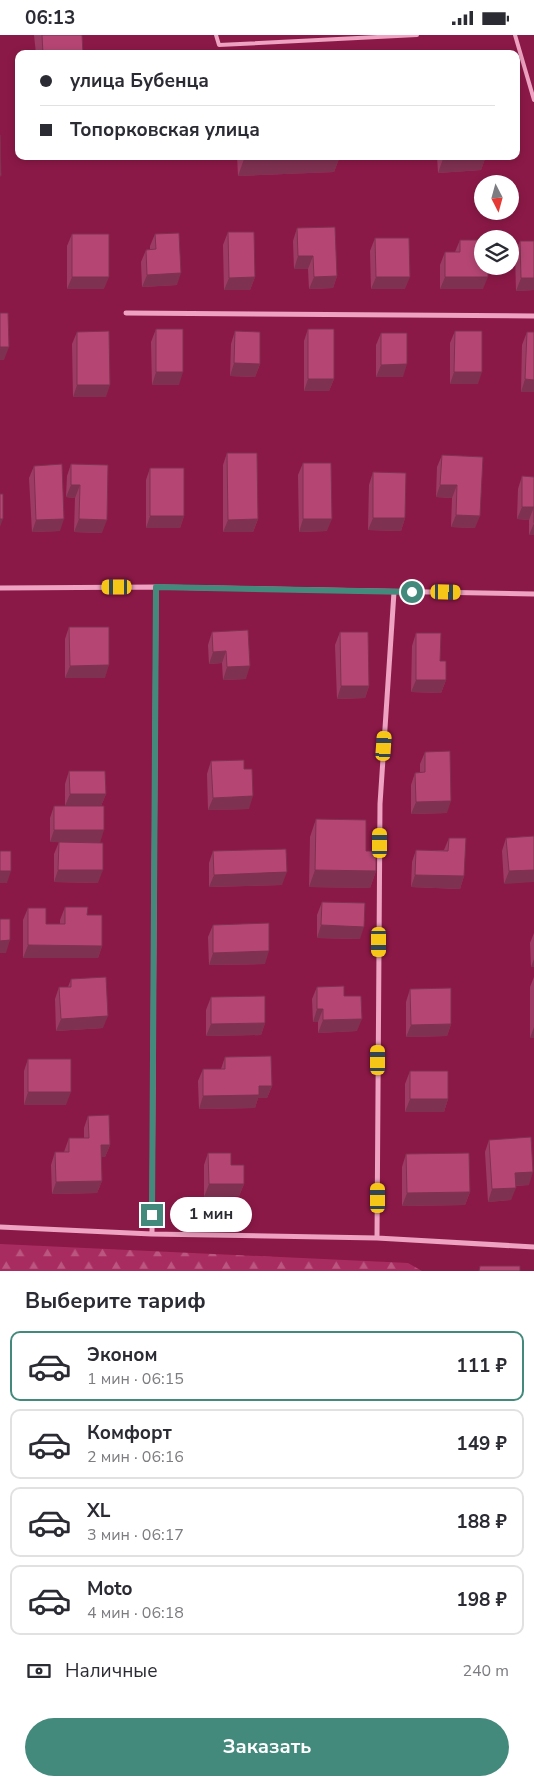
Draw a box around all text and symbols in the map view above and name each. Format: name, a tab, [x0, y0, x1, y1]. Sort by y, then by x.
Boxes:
text: 06:13	[25, 5, 75, 31]
text: улица Бубенца	[70, 68, 209, 94]
text: Топорковская улица	[70, 117, 260, 143]
north arrow	[474, 175, 519, 220]
map controls	[474, 175, 519, 275]
button: layers	[474, 230, 519, 275]
car	[102, 580, 132, 595]
route start	[401, 581, 423, 603]
car	[430, 584, 461, 600]
car	[375, 731, 392, 761]
car	[372, 828, 387, 858]
car	[371, 927, 386, 957]
car	[370, 1045, 385, 1075]
car	[370, 1183, 385, 1213]
callout: 1 мин	[170, 1197, 252, 1233]
text: 1 мин	[189, 1203, 233, 1225]
route end	[141, 1204, 163, 1226]
text: Выберите тариф	[25, 1286, 206, 1316]
text: Эконом	[87, 1342, 158, 1368]
icon: car	[27, 1344, 72, 1389]
text: 111 ₽	[456, 1353, 507, 1379]
text: 1 мин · 06:15	[87, 1368, 184, 1390]
text: Комфорт	[87, 1420, 172, 1446]
icon: car	[27, 1422, 72, 1467]
text: 149 ₽	[456, 1431, 507, 1457]
text: 2 мин · 06:16	[87, 1446, 184, 1468]
text: XL	[87, 1498, 110, 1524]
icon: car	[27, 1500, 72, 1545]
text: 188 ₽	[456, 1509, 507, 1535]
text: 3 мин · 06:17	[87, 1524, 184, 1546]
text: Moto	[87, 1576, 133, 1602]
icon: car	[27, 1578, 72, 1623]
text: 198 ₽	[456, 1587, 507, 1613]
text: 4 мин · 06:18	[87, 1602, 184, 1624]
icon: cash	[25, 1657, 53, 1685]
text: Наличные	[65, 1658, 158, 1684]
text: 240 m	[462, 1660, 509, 1682]
button: Заказать	[25, 1718, 509, 1776]

